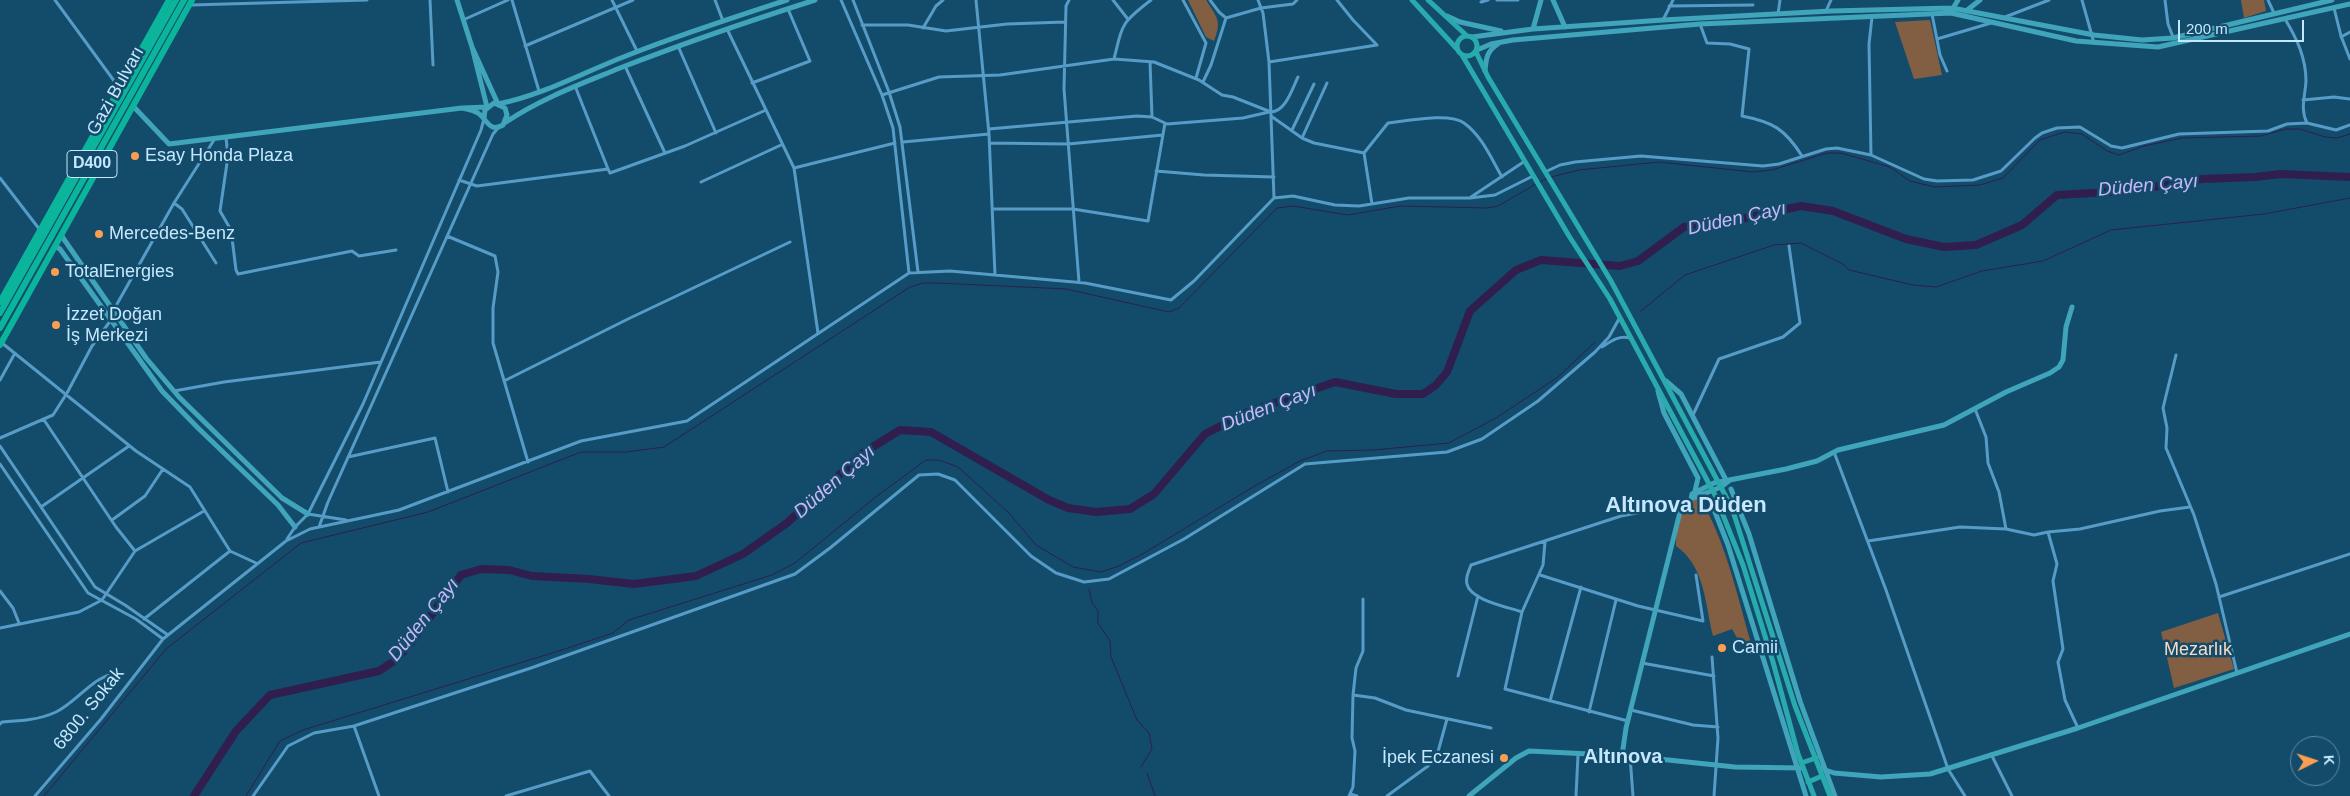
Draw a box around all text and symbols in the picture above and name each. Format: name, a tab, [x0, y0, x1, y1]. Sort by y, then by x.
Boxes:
scale bar	[2180, 10, 2306, 42]
text: 200 m	[2186, 20, 2228, 37]
street label: Gazi Bulvarı	[83, 43, 149, 139]
place label: Esay Honda Plaza	[145, 145, 293, 167]
road number: D400	[67, 150, 117, 178]
marker: Esay Honda Plaza	[129, 150, 141, 162]
water label: Düden Çayı	[2097, 170, 2199, 202]
water label: Düden Çayı	[1686, 197, 1788, 241]
place label: Mercedes-Benz	[109, 223, 235, 245]
marker: Mercedes-Benz	[93, 228, 105, 240]
place label: TotalEnergies	[65, 261, 174, 283]
marker: TotalEnergies	[49, 266, 61, 278]
place label: İzzet Doğan İş Merkezi	[66, 304, 162, 346]
marker: İzzet Doğan İş Merkezi	[50, 319, 62, 331]
water label: Düden Çayı	[1218, 379, 1320, 437]
water label: Düden Çayı	[790, 440, 880, 524]
district label: Altınova Düden	[1605, 493, 1767, 519]
water label: Düden Çayı	[384, 574, 464, 666]
place label: Camii	[1732, 637, 1778, 659]
park label: Mezarlık	[2164, 639, 2232, 661]
marker: Camii	[1716, 642, 1728, 654]
street label: 6800. Sokak	[49, 663, 129, 755]
north arrow	[2290, 736, 2340, 786]
district label: Altınova	[1584, 745, 1662, 769]
place label: İpek Eczanesi	[1382, 747, 1494, 769]
marker: İpek Eczanesi	[1498, 752, 1510, 764]
text: K	[2321, 754, 2337, 766]

